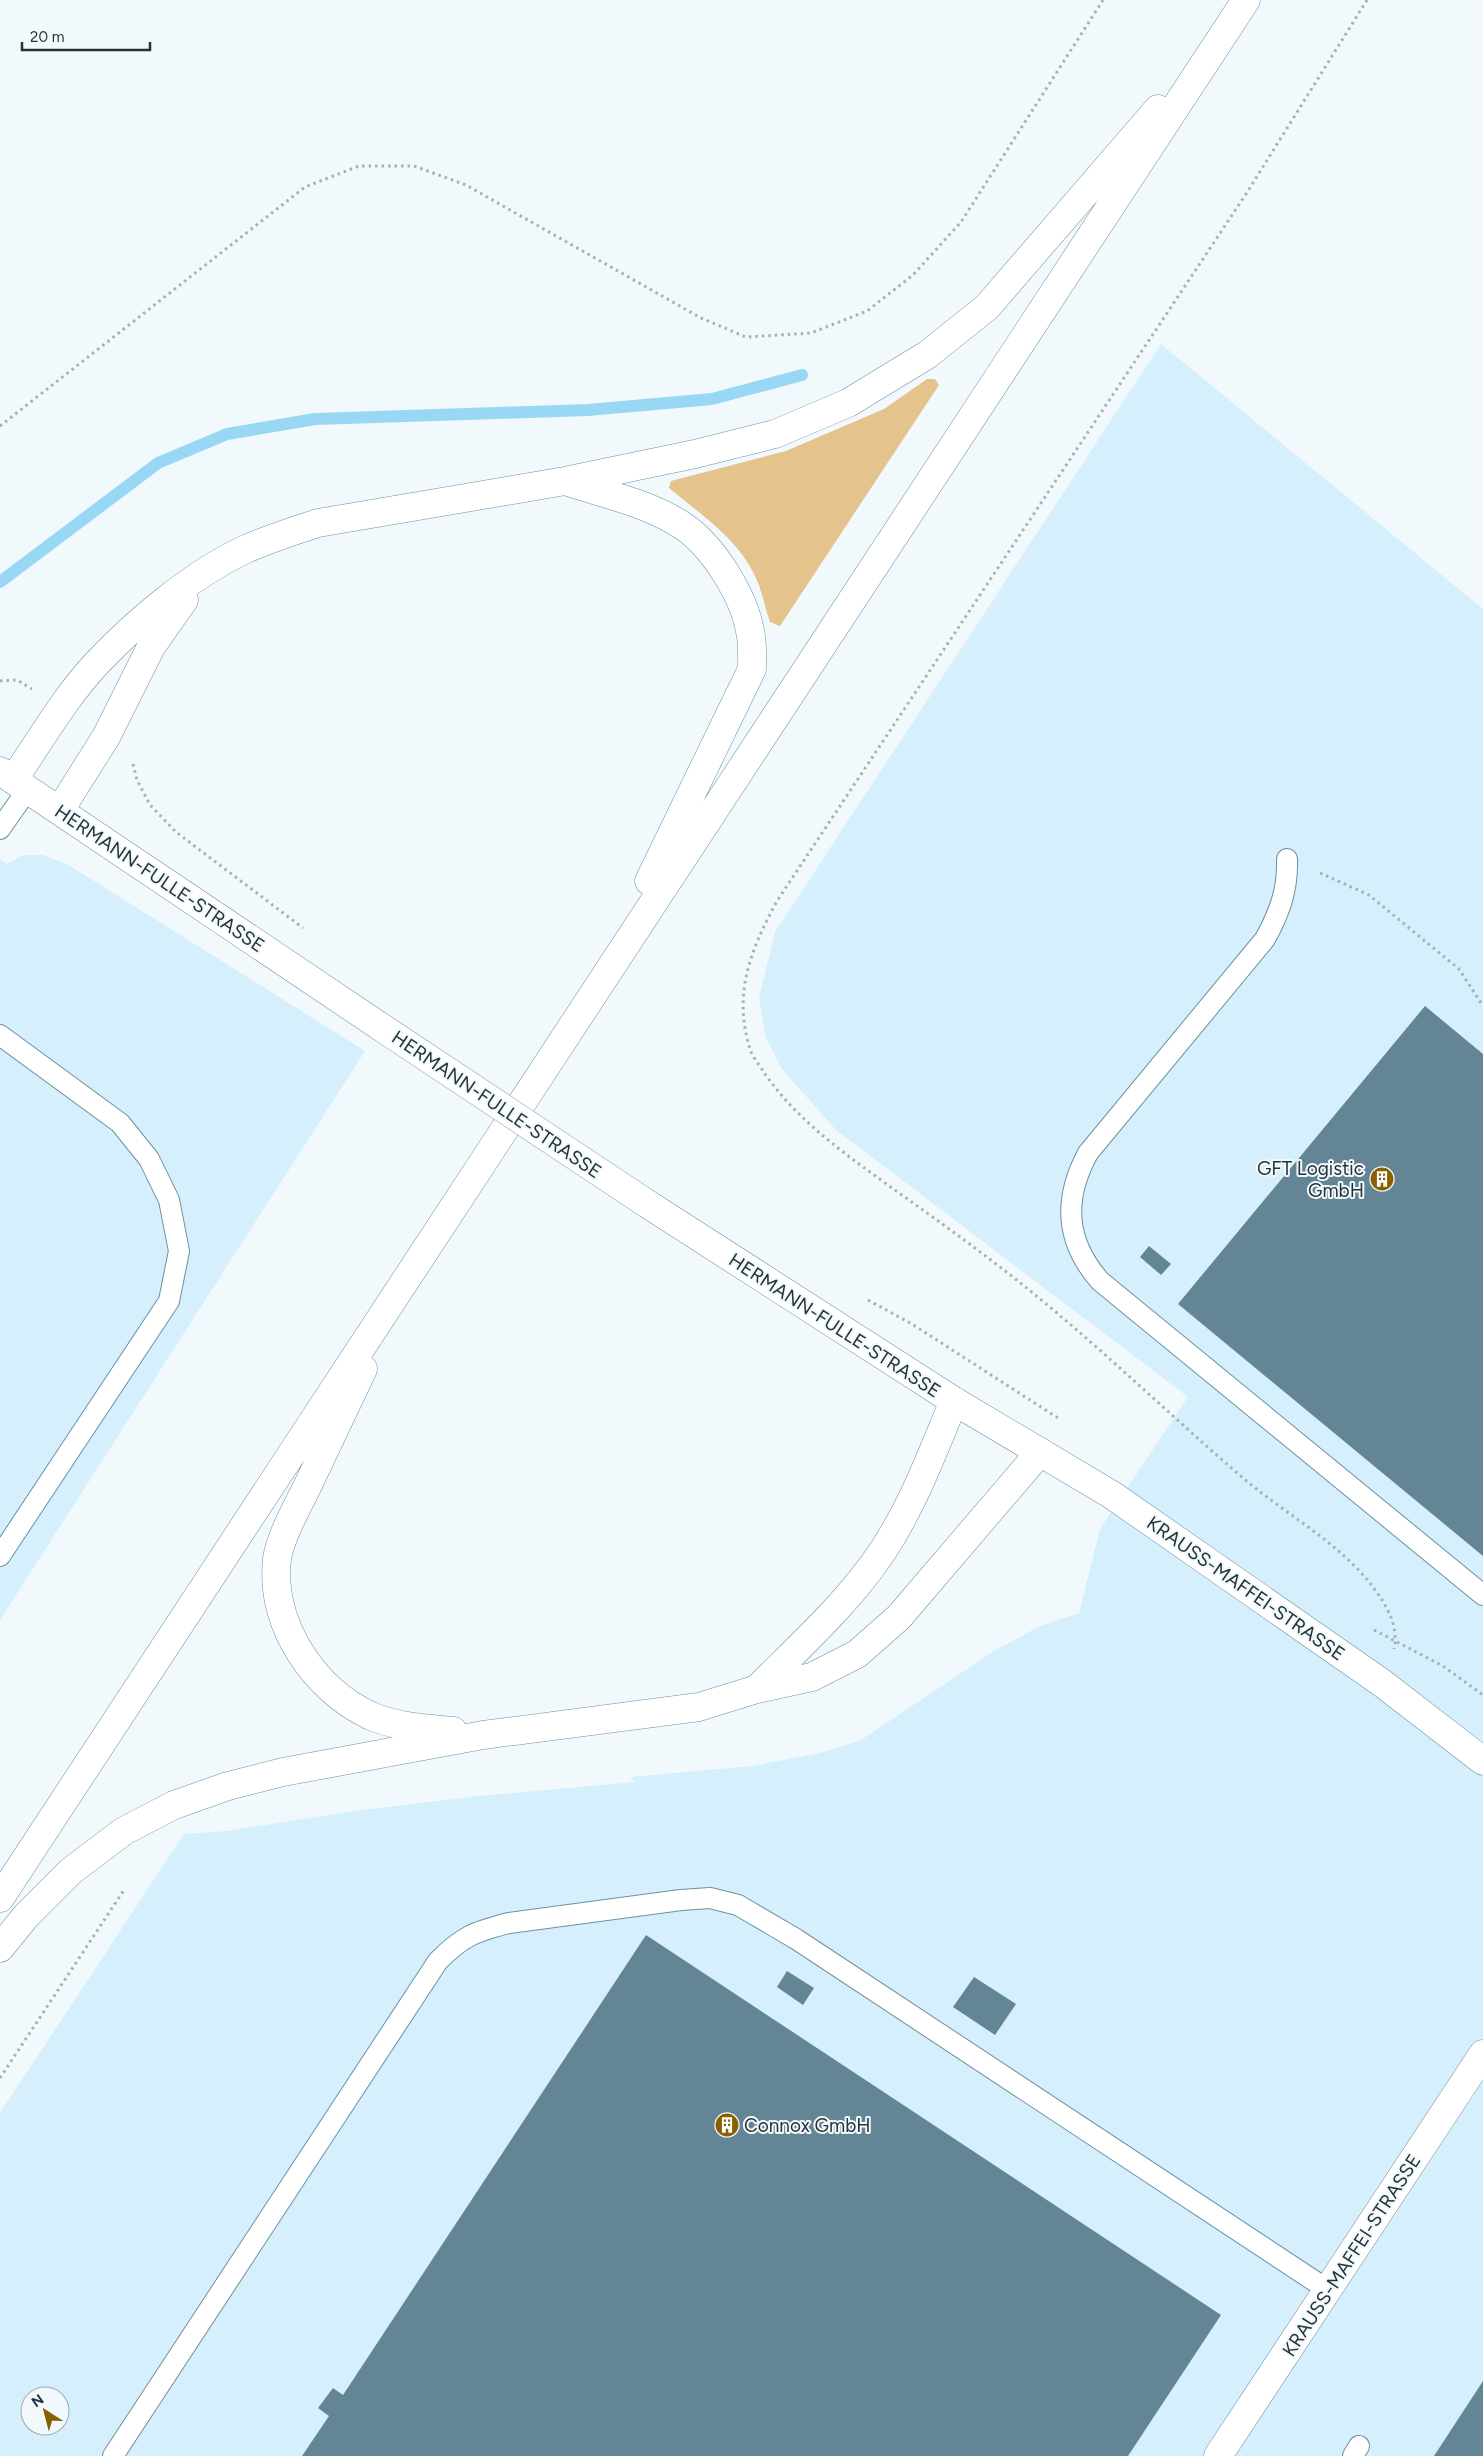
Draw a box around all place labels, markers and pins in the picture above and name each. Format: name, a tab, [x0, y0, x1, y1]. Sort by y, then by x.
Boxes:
place label: GFT Logistic GmbH	[1257, 1157, 1364, 1202]
building icon: GFT Logistic GmbH	[1369, 1166, 1395, 1192]
building icon: Connox GmbH	[714, 2112, 740, 2138]
place label: Connox GmbH	[744, 2114, 871, 2137]

